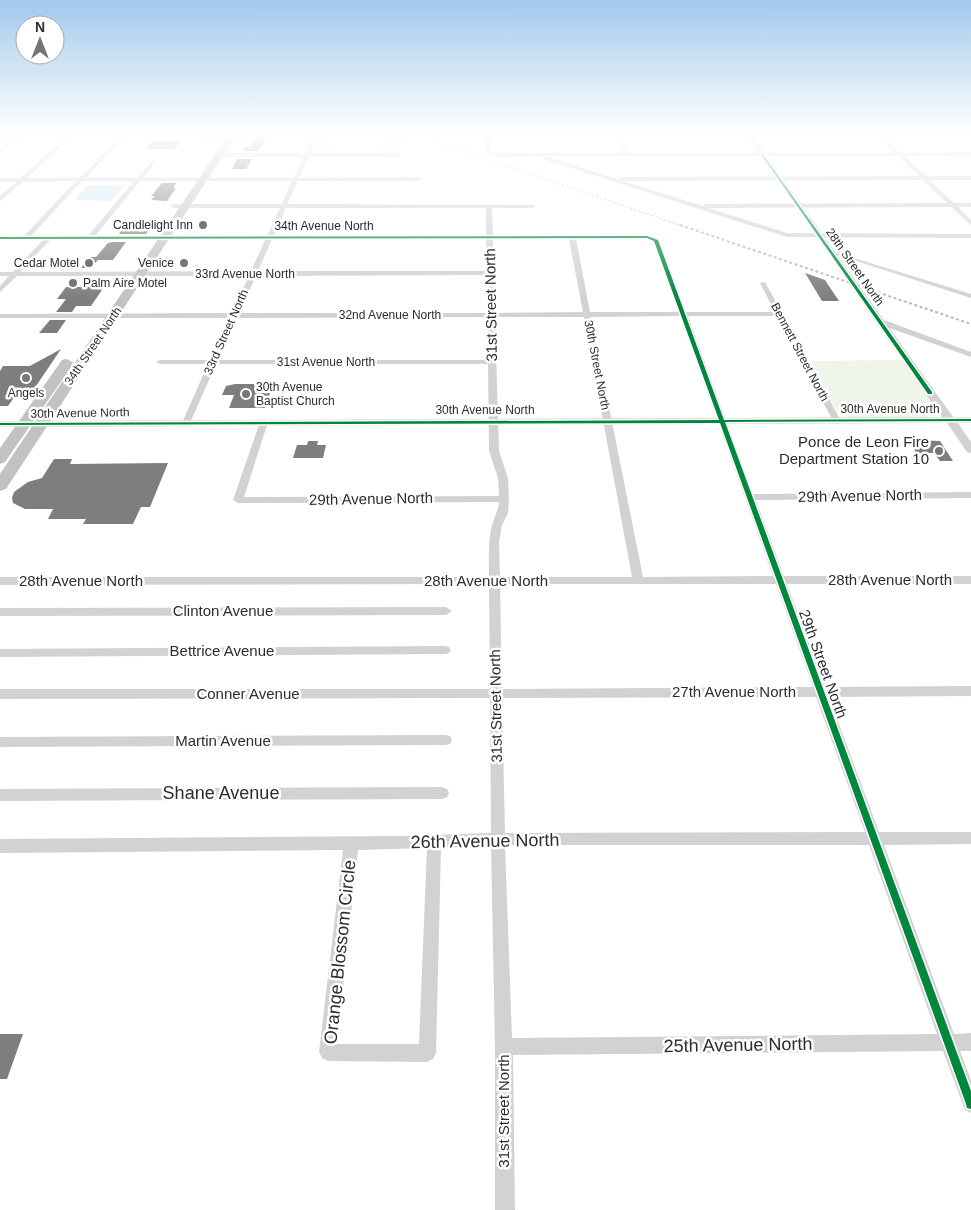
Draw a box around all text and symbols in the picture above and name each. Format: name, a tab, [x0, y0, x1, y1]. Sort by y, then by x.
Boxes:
north arrow	[15, 15, 65, 65]
text: N	[35, 19, 45, 35]
place label: Candlelight Inn	[113, 218, 193, 232]
marker: Candlelight Inn	[197, 219, 209, 231]
street label: 34th Avenue North	[274, 219, 374, 233]
street label: 28th Street North	[823, 226, 887, 308]
street label: 31st Street North	[481, 248, 500, 362]
place label: Cedar Motel	[14, 256, 79, 270]
place label: Venice	[138, 256, 174, 270]
marker: Cedar Motel	[83, 257, 95, 269]
marker: Venice	[178, 257, 190, 269]
street label: 33rd Avenue North	[195, 267, 295, 281]
place label: Palm Aire Motel	[83, 276, 167, 290]
marker: Palm Aire Motel	[67, 277, 79, 289]
street label: 33rd Street North	[201, 287, 251, 377]
street label: Bennett Street North	[768, 300, 832, 404]
street label: 34th Street North	[62, 304, 124, 388]
street label: 32nd Avenue North	[339, 308, 441, 322]
street label: 30th Street North	[581, 319, 613, 411]
street label: 31st Avenue North	[277, 355, 375, 369]
marker: Angels	[20, 372, 32, 384]
place label: 30th Avenue Baptist Church	[256, 380, 335, 408]
place label: Angels	[8, 386, 44, 400]
marker: 30th Avenue Baptist Church	[240, 388, 252, 400]
street label: 30th Avenue North	[840, 402, 940, 416]
street label: 30th Avenue North	[435, 403, 535, 417]
street label: 30th Avenue North	[30, 405, 130, 421]
place label: Ponce de Leon Fire Department Station 10	[779, 433, 929, 467]
marker: Ponce de Leon Fire Department Station 10	[933, 445, 945, 457]
street label: 29th Avenue North	[798, 486, 922, 505]
street label: 29th Avenue North	[309, 489, 433, 508]
street label: 28th Avenue North	[828, 571, 952, 588]
street label: 28th Avenue North	[19, 572, 143, 589]
street label: 28th Avenue North	[424, 572, 548, 589]
street label: Clinton Avenue	[173, 602, 273, 619]
street label: 29th Street North	[796, 607, 851, 720]
street label: Bettrice Avenue	[170, 642, 274, 659]
street label: 31st Street North	[486, 649, 505, 763]
street label: 27th Avenue North	[672, 683, 796, 700]
street label: Conner Avenue	[196, 685, 300, 702]
street label: Martin Avenue	[175, 732, 271, 749]
street label: Shane Avenue	[163, 783, 279, 803]
street label: 26th Avenue North	[410, 830, 560, 852]
street label: Orange Blossom Circle	[320, 859, 360, 1045]
street label: 25th Avenue North	[663, 1034, 813, 1056]
street label: 31st Street North	[495, 1054, 512, 1168]

